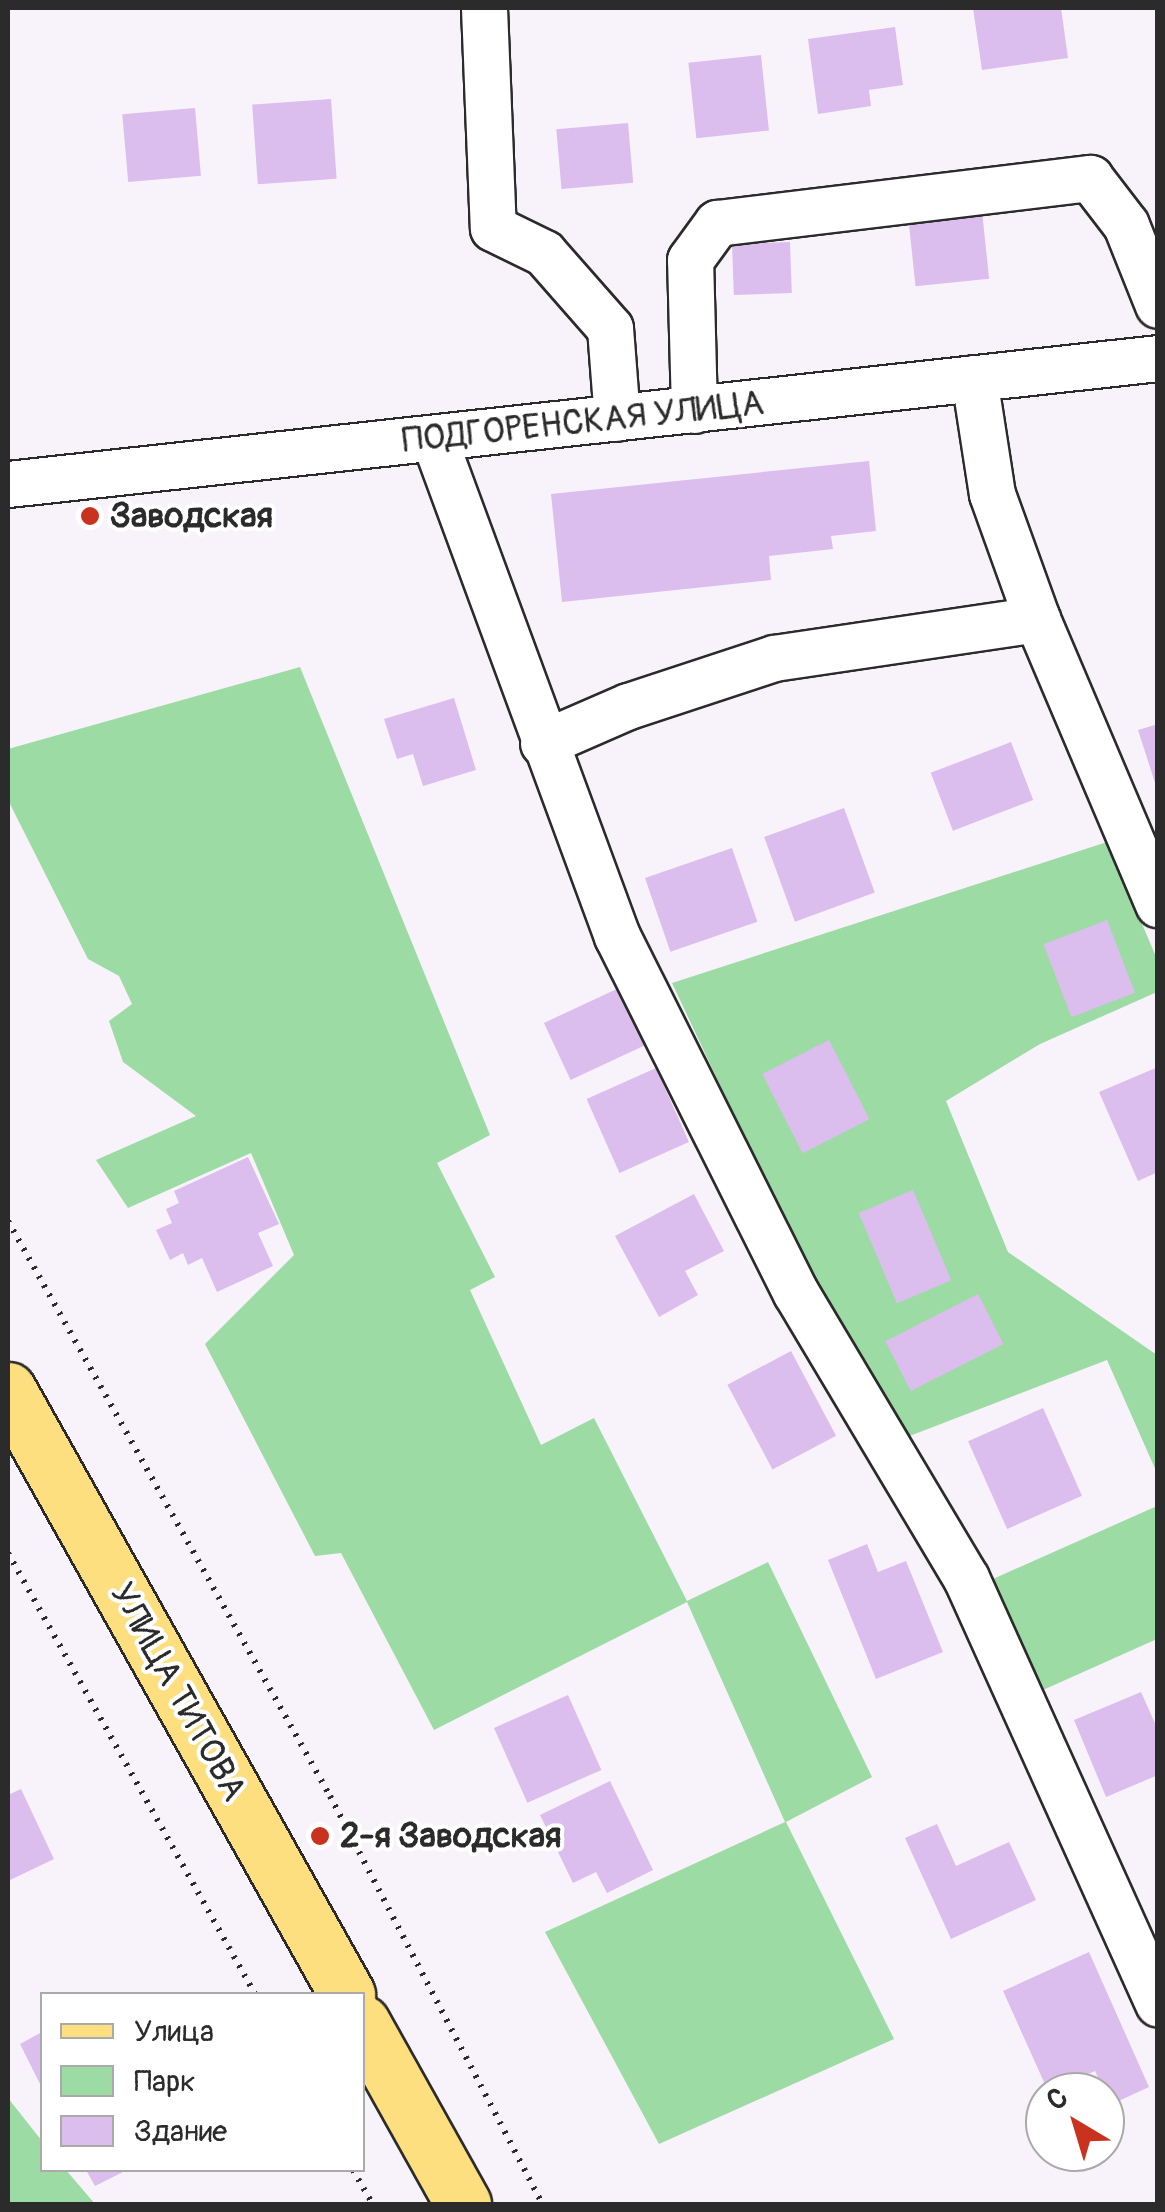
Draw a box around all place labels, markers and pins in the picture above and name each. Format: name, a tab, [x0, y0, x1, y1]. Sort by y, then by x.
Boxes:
place label: Заводская	[110, 495, 273, 537]
marker: Заводская	[79, 505, 101, 527]
place label: 2-я Заводская	[340, 1815, 561, 1857]
marker: 2-я Заводская	[309, 1825, 331, 1847]

